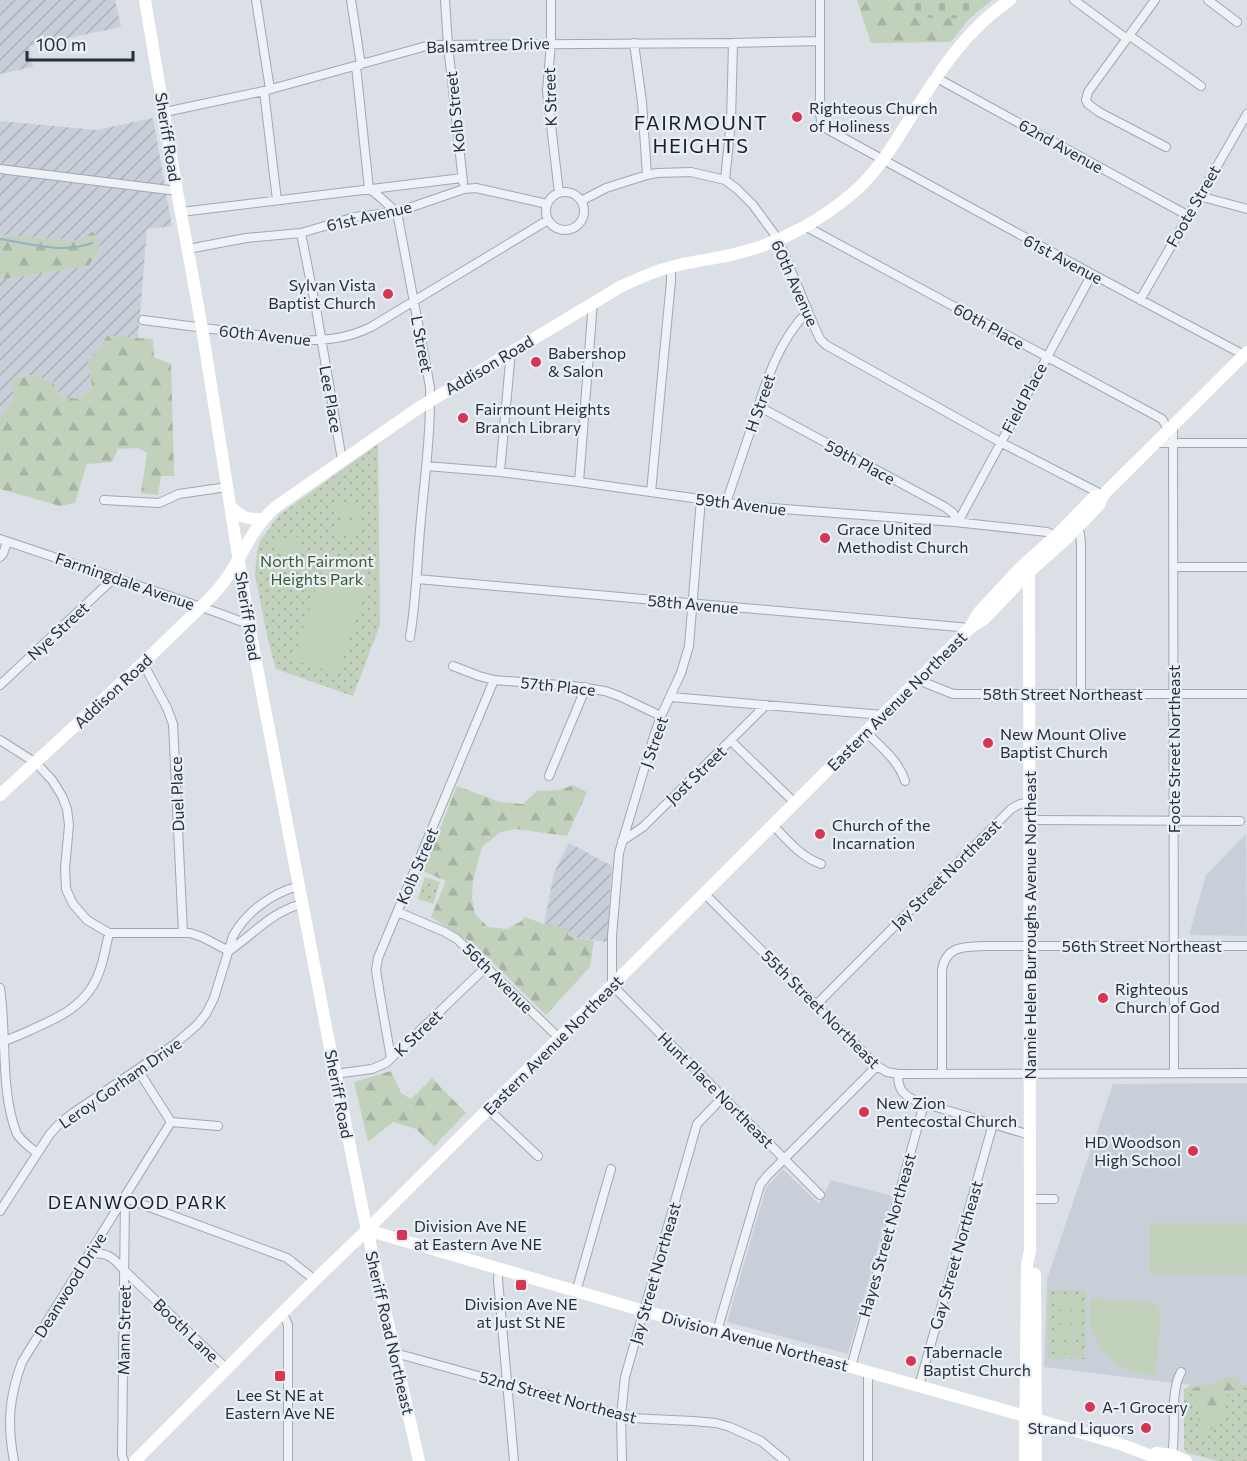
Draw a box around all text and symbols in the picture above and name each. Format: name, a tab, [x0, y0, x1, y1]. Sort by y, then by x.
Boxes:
scale bar	[27, 24, 134, 62]
text: 100 m	[36, 33, 86, 55]
street label: Balsamtree Drive	[426, 33, 550, 56]
street label: K Street	[539, 67, 560, 127]
street label: Kolb Street	[441, 70, 468, 154]
street label: Sheriff Road	[152, 91, 185, 183]
place label: Righteous Church of Holiness	[809, 98, 938, 135]
district label: FAIRMOUNT HEIGHTS	[634, 110, 768, 157]
marker: Righteous Church of Holiness	[790, 110, 804, 124]
street label: 62nd Avenue	[1016, 115, 1107, 177]
street label: Foote Street	[1162, 161, 1224, 250]
street label: 61st Avenue	[324, 196, 413, 235]
street label: 61st Avenue	[1020, 230, 1106, 287]
street label: 60th Avenue	[768, 237, 823, 329]
place label: Sylvan Vista Baptist Church	[268, 275, 376, 312]
marker: Sylvan Vista Baptist Church	[381, 287, 395, 301]
street label: 60th Place	[951, 298, 1028, 353]
street label: L Street	[408, 314, 437, 374]
street label: 60th Avenue	[218, 320, 312, 349]
street label: Addison Road	[441, 331, 536, 398]
place label: Babershop & Salon	[548, 343, 626, 380]
marker: Babershop & Salon	[529, 355, 543, 369]
street label: Field Place	[997, 359, 1050, 436]
street label: Lee Place	[316, 364, 347, 434]
street label: H Street	[741, 371, 778, 434]
place label: Fairmount Heights Branch Library	[475, 399, 610, 436]
marker: Fairmount Heights Branch Library	[456, 411, 470, 425]
street label: 59th Place	[822, 435, 898, 488]
street label: 59th Avenue	[695, 489, 787, 518]
place label: Grace United Methodist Church	[837, 519, 968, 556]
marker: Grace United Methodist Church	[818, 531, 832, 545]
street label: Farmingdale Avenue	[53, 548, 197, 613]
park label: North Fairmont Heights Park	[260, 551, 374, 588]
street label: Sheriff Road	[232, 570, 265, 662]
street label: 58th Avenue	[647, 590, 739, 617]
street label: Nye Street	[23, 597, 93, 664]
street label: Eastern Avenue Northeast	[823, 627, 971, 774]
street label: Addison Road	[70, 650, 156, 732]
street label: Foote Street Northeast	[1164, 664, 1183, 833]
street label: 57th Place	[520, 672, 596, 699]
street label: 58th Street Northeast	[983, 684, 1144, 703]
street label: J Street	[636, 713, 671, 770]
place label: New Mount Olive Baptist Church	[1000, 724, 1126, 761]
marker: New Mount Olive Baptist Church	[981, 736, 995, 750]
street label: Jost Street	[662, 741, 730, 808]
street label: Duel Place	[166, 756, 187, 832]
street label: Nannie Helen Burroughs Avenue Northeast	[1020, 770, 1039, 1079]
place label: Church of the Incarnation	[832, 815, 930, 852]
street label: Jay Street Northeast	[887, 815, 1005, 932]
street label: Kolb Street	[392, 824, 441, 907]
marker: Church of the Incarnation	[813, 827, 827, 841]
street label: 56th Street Northeast	[1062, 936, 1223, 955]
street label: 56th Avenue	[459, 939, 537, 1017]
street label: 55th Street Northeast	[758, 945, 885, 1072]
street label: Eastern Avenue Northeast	[479, 971, 627, 1118]
place label: Righteous Church of God	[1115, 979, 1220, 1016]
marker: Righteous Church of God	[1096, 991, 1110, 1005]
street label: K Street	[390, 1005, 446, 1060]
street label: Hunt Place Northeast	[654, 1028, 779, 1152]
street label: Leroy Gorham Drive	[55, 1033, 185, 1132]
street label: Sheriff Road	[322, 1048, 357, 1140]
place label: New Zion Pentecostal Church	[876, 1093, 1017, 1130]
marker: New Zion Pentecostal Church	[857, 1105, 871, 1119]
place label: HD Woodson High School	[1085, 1132, 1181, 1169]
marker: HD Woodson High School	[1186, 1144, 1200, 1158]
street label: Hayes Street Northeast	[854, 1150, 919, 1319]
street label: Gay Street Northeast	[925, 1178, 986, 1331]
district label: DEANWOOD PARK	[48, 1191, 228, 1213]
street label: Jay Street Northeast	[625, 1199, 684, 1346]
place label: Division Ave NE at Eastern Ave NE	[414, 1216, 542, 1253]
marker: Division Ave NE at Eastern Ave NE	[395, 1228, 409, 1242]
street label: Deanwood Drive	[30, 1229, 109, 1341]
street label: Sheriff Road Northeast	[362, 1249, 419, 1417]
marker: Division Ave NE at Just St NE	[514, 1278, 528, 1292]
street label: Mann Street	[113, 1284, 134, 1375]
street label: Booth Lane	[150, 1294, 223, 1365]
place label: Division Ave NE at Just St NE	[465, 1294, 577, 1331]
street label: Division Avenue Northeast	[660, 1306, 851, 1375]
place label: Tabernacle Baptist Church	[923, 1342, 1031, 1379]
marker: Tabernacle Baptist Church	[904, 1354, 918, 1368]
street label: 52nd Street Northeast	[477, 1366, 639, 1427]
marker: Lee St NE at Eastern Ave NE	[273, 1369, 287, 1383]
place label: Lee St NE at Eastern Ave NE	[225, 1385, 335, 1422]
place label: A-1 Grocery	[1102, 1397, 1188, 1416]
marker: A-1 Grocery	[1083, 1400, 1097, 1414]
place label: Strand Liquors	[1028, 1418, 1134, 1437]
marker: Strand Liquors	[1139, 1421, 1153, 1435]

